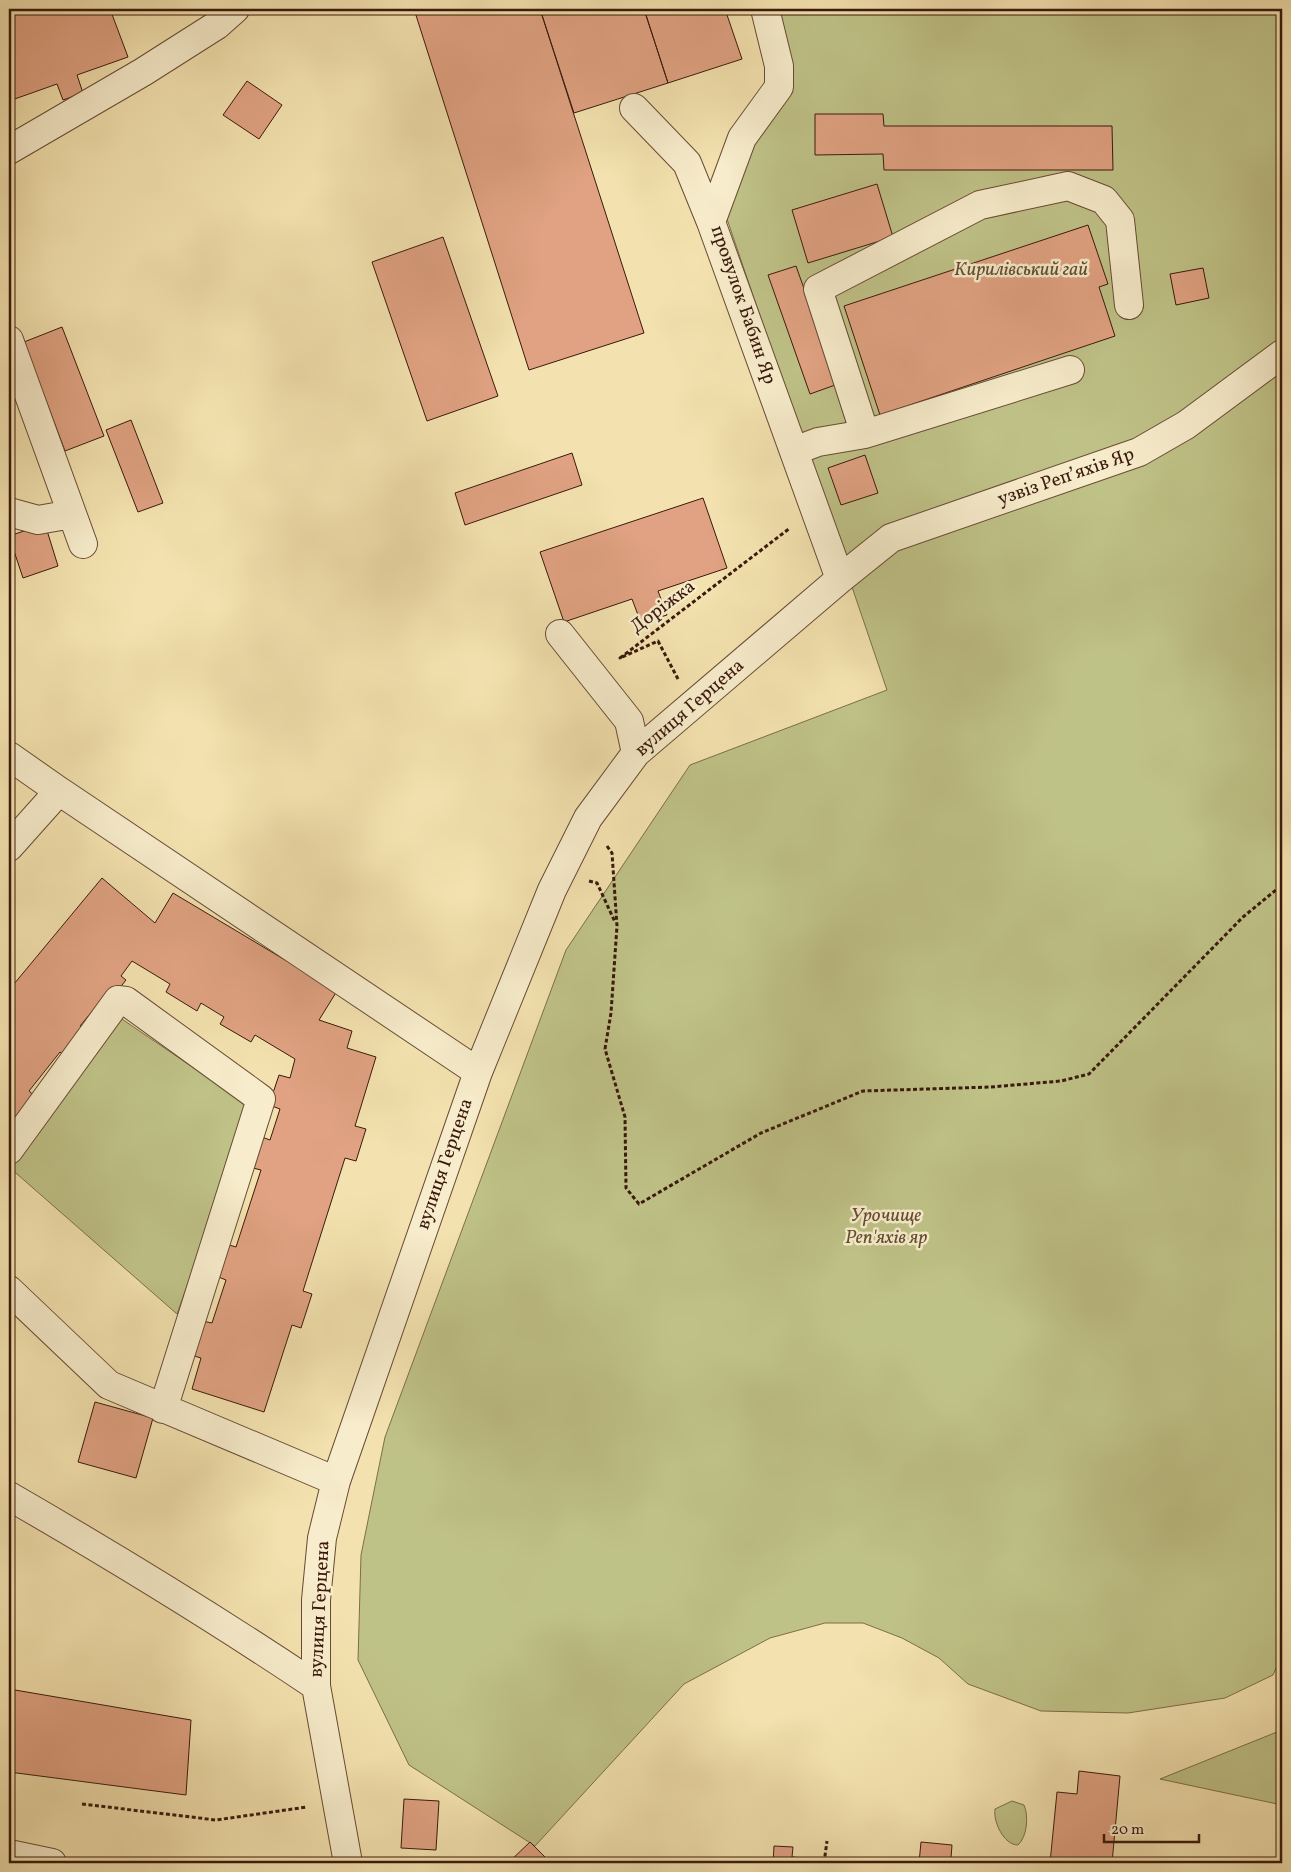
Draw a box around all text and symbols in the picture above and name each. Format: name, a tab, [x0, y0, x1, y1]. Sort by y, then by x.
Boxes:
street label: провулок Бабин Яр	[704, 222, 782, 388]
park label: Кирилівський гай	[954, 257, 1088, 283]
street label: узвіз Репʼяхів Яр	[994, 441, 1138, 513]
street label: Доріжка	[625, 574, 701, 640]
street label: вулиця Герцена	[630, 653, 750, 763]
street label: вулиця Герцена	[410, 1095, 480, 1233]
park label: Урочище Реп'яхів яр	[845, 1203, 927, 1251]
street label: вулиця Герцена	[303, 1540, 337, 1678]
scale bar	[1104, 1812, 1198, 1844]
text: 20 m	[1111, 1820, 1144, 1841]

